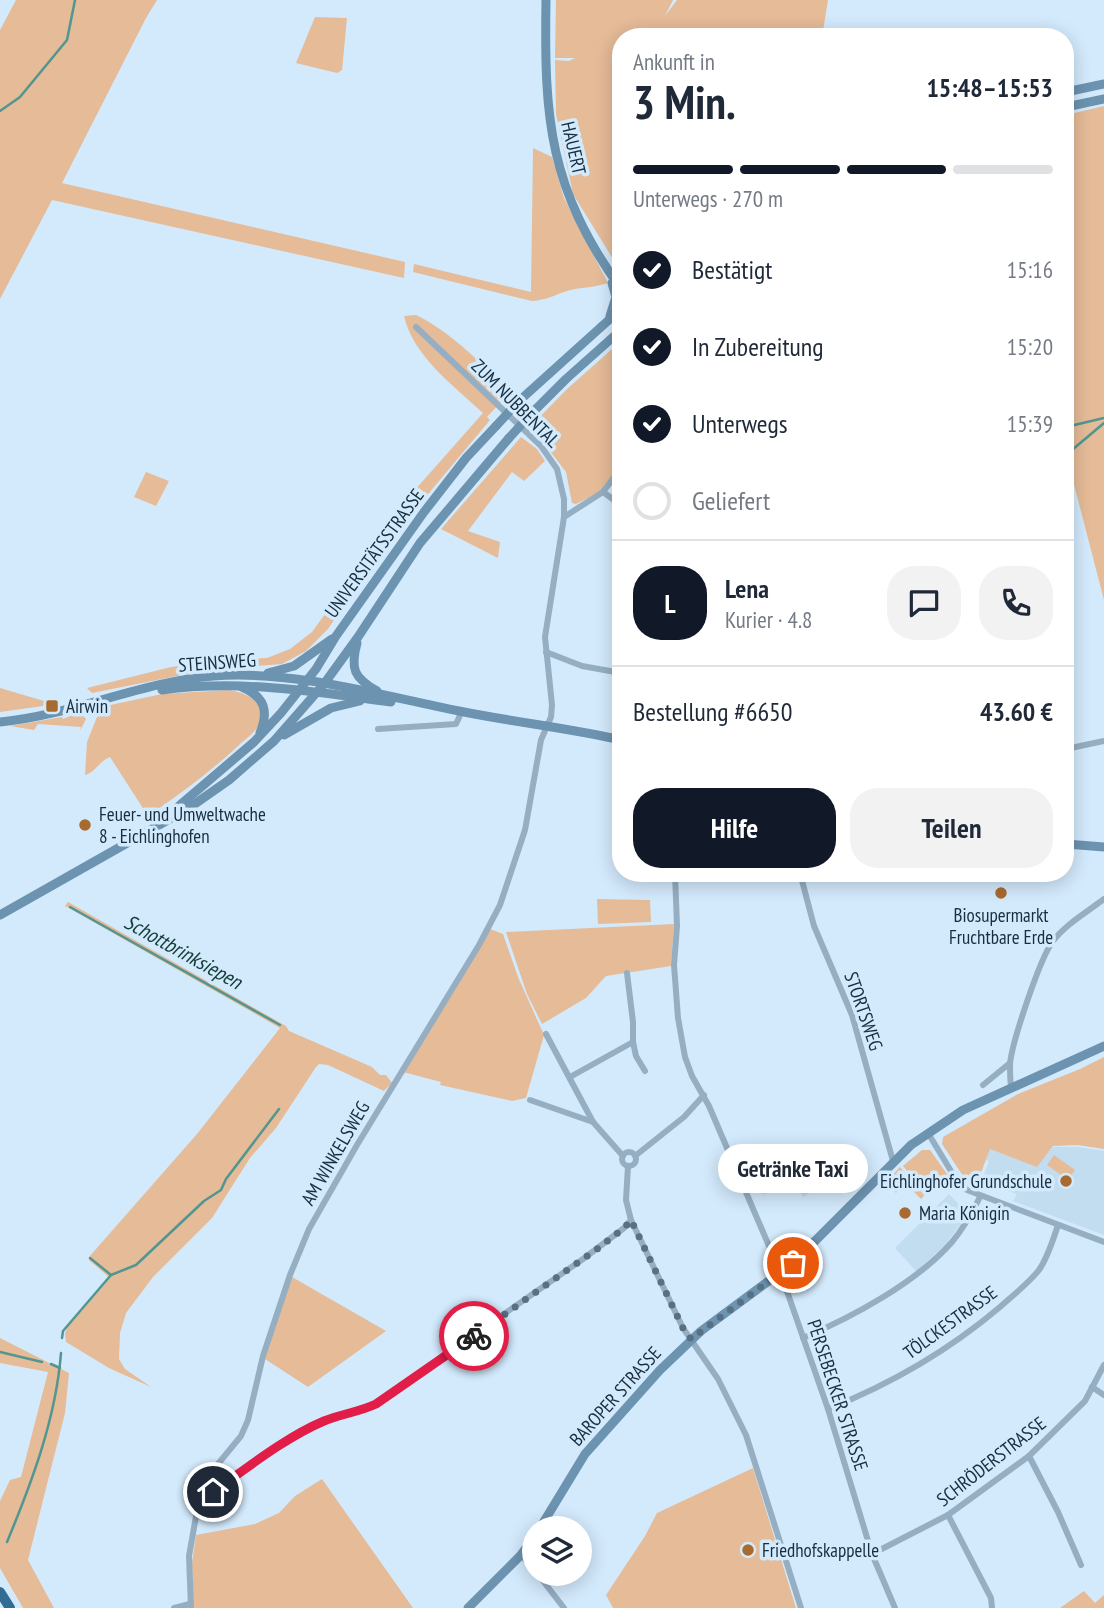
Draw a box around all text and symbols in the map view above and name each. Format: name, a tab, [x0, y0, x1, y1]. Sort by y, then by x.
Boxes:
text: Ankunft in	[633, 47, 715, 76]
text: 15:48–15:53	[926, 71, 1053, 104]
text: 3 Min.	[633, 72, 736, 132]
street label: HAUERT	[556, 119, 592, 177]
text: Unterwegs · 270 m	[633, 184, 783, 213]
icon: check	[633, 251, 671, 289]
text: Bestätigt	[692, 253, 773, 286]
text: 15:16	[1007, 255, 1053, 284]
icon: check	[633, 328, 671, 366]
text: In Zubereitung	[692, 330, 823, 363]
text: 15:20	[1007, 332, 1053, 361]
street label: ZUM NUBBENTAL	[467, 354, 565, 452]
icon: check	[633, 405, 671, 443]
text: Unterwegs	[692, 407, 787, 440]
text: 15:39	[1007, 409, 1053, 438]
street label: UNIVERSITÄTSSTRASSE	[319, 484, 429, 622]
text: Geliefert	[692, 484, 770, 517]
button: chat	[887, 566, 961, 640]
button: phone	[979, 566, 1053, 640]
text: Lena	[725, 572, 769, 605]
text: L	[664, 587, 676, 620]
text: Kurier · 4.8	[725, 605, 812, 634]
street label: STEINSWEG	[177, 647, 257, 677]
place label: Airwin	[66, 694, 108, 718]
text: Bestellung #6650	[633, 695, 793, 728]
text: 43.60 €	[980, 695, 1053, 728]
marker: Airwin	[44, 698, 60, 714]
button: Hilfe	[633, 788, 836, 868]
button: Teilen	[850, 788, 1053, 868]
place label: Feuer- und Umweltwache 8 - Eichlinghofen	[99, 802, 266, 848]
marker: Feuer- und Umweltwache 8 - Eichlinghofen	[77, 817, 93, 833]
marker: Biosupermarkt Fruchtbare Erde	[993, 885, 1009, 901]
place label: Biosupermarkt Fruchtbare Erde	[949, 903, 1053, 949]
water label: Schottbrinksiepen	[120, 908, 248, 996]
street label: STORTSWEG	[839, 969, 889, 1053]
street label: AM WINKELSWEG	[296, 1097, 374, 1209]
callout: Getränke Taxi	[718, 1144, 868, 1193]
text: Getränke Taxi	[737, 1154, 849, 1183]
place label: Eichlinghofer Grundschule	[880, 1169, 1052, 1193]
marker: Eichlinghofer Grundschule	[1058, 1173, 1074, 1189]
place label: Maria Königin	[919, 1201, 1010, 1225]
marker: Maria Königin	[897, 1205, 913, 1221]
pin	[763, 1233, 823, 1293]
icon: bag	[774, 1244, 812, 1282]
street label: TÖLCKESTRASSE	[898, 1280, 1002, 1364]
courier	[439, 1301, 509, 1371]
street label: PERSEBECKER STRASSE	[802, 1316, 874, 1474]
icon: bike	[455, 1317, 493, 1355]
street label: BAROPER STRASSE	[564, 1341, 666, 1451]
street label: SCHRÖDERSTRASSE	[932, 1411, 1050, 1511]
pin	[183, 1462, 243, 1522]
icon: home	[194, 1473, 232, 1511]
map controls	[522, 1516, 592, 1586]
button: layers	[522, 1516, 592, 1586]
place label: Friedhofskappelle	[762, 1538, 879, 1562]
marker: Friedhofskappelle	[740, 1542, 756, 1558]

